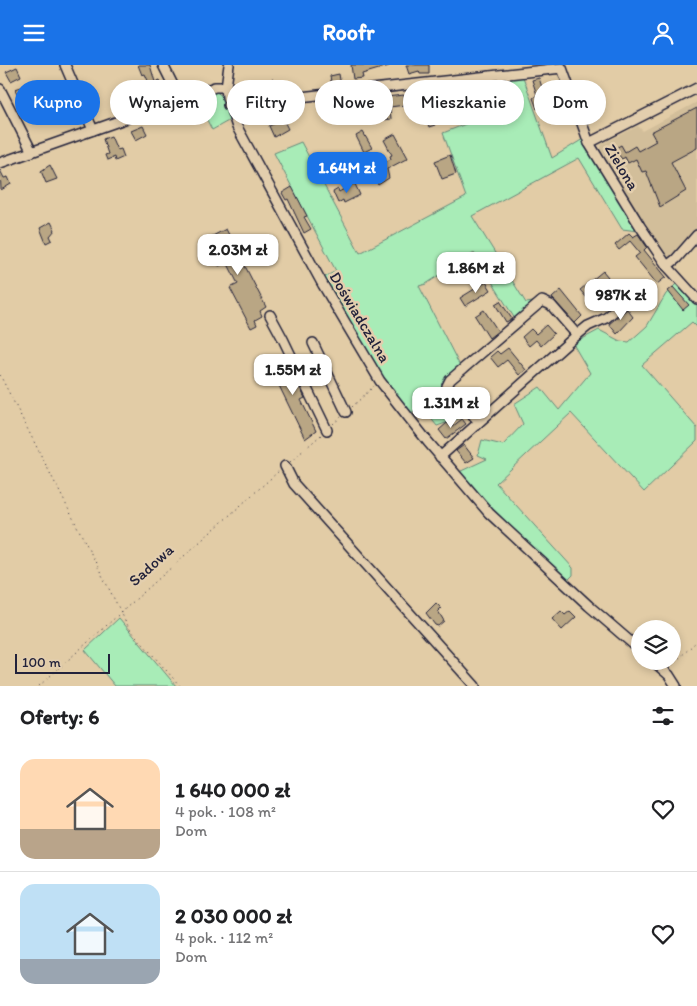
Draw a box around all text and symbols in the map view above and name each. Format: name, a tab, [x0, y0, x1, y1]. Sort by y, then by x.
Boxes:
icon: menu	[20, 19, 48, 47]
text: Roofr	[322, 19, 375, 46]
icon: person	[649, 19, 677, 47]
chip: Kupno	[15, 80, 100, 125]
chip: Wynajem	[110, 80, 217, 125]
chip: Filtry	[227, 80, 305, 125]
chip: Nowe	[315, 80, 393, 125]
chip: Mieszkanie	[403, 80, 524, 125]
chip: Dom	[534, 80, 606, 125]
street label: Zielona	[601, 141, 643, 194]
pin: 1.64M zł	[295, 151, 399, 194]
text: 1.64M zł	[318, 158, 376, 177]
pin: 2.03M zł	[186, 233, 290, 276]
text: 2.03M zł	[208, 240, 268, 259]
pin: 1.86M zł	[424, 251, 528, 294]
text: 1.86M zł	[448, 258, 504, 277]
street label: Doświadczalna	[325, 268, 395, 366]
pin: 987K zł	[575, 279, 667, 321]
text: 987K zł	[596, 285, 646, 304]
pin: 1.55M zł	[241, 353, 345, 396]
text: 1.55M zł	[265, 360, 321, 379]
pin: 1.31M zł	[399, 387, 503, 429]
text: 1.31M zł	[423, 393, 479, 412]
street label: Sadowa	[125, 540, 178, 590]
map controls	[631, 620, 681, 670]
button: layers	[631, 620, 681, 670]
scale bar	[15, 651, 110, 674]
text: 100 m	[22, 654, 61, 671]
icon: filters	[649, 702, 677, 730]
text: Oferty: 6	[20, 704, 99, 729]
text: 1 640 000 zł	[175, 777, 290, 802]
icon: home	[60, 779, 120, 839]
icon: heart	[649, 795, 677, 823]
text: 4 pok. · 108 m²	[175, 802, 276, 821]
text: Dom	[175, 821, 207, 840]
text: 2 030 000 zł	[175, 903, 292, 928]
icon: home	[60, 904, 120, 964]
icon: heart	[649, 920, 677, 948]
text: 4 pok. · 112 m²	[175, 928, 273, 947]
text: Dom	[175, 947, 207, 966]

